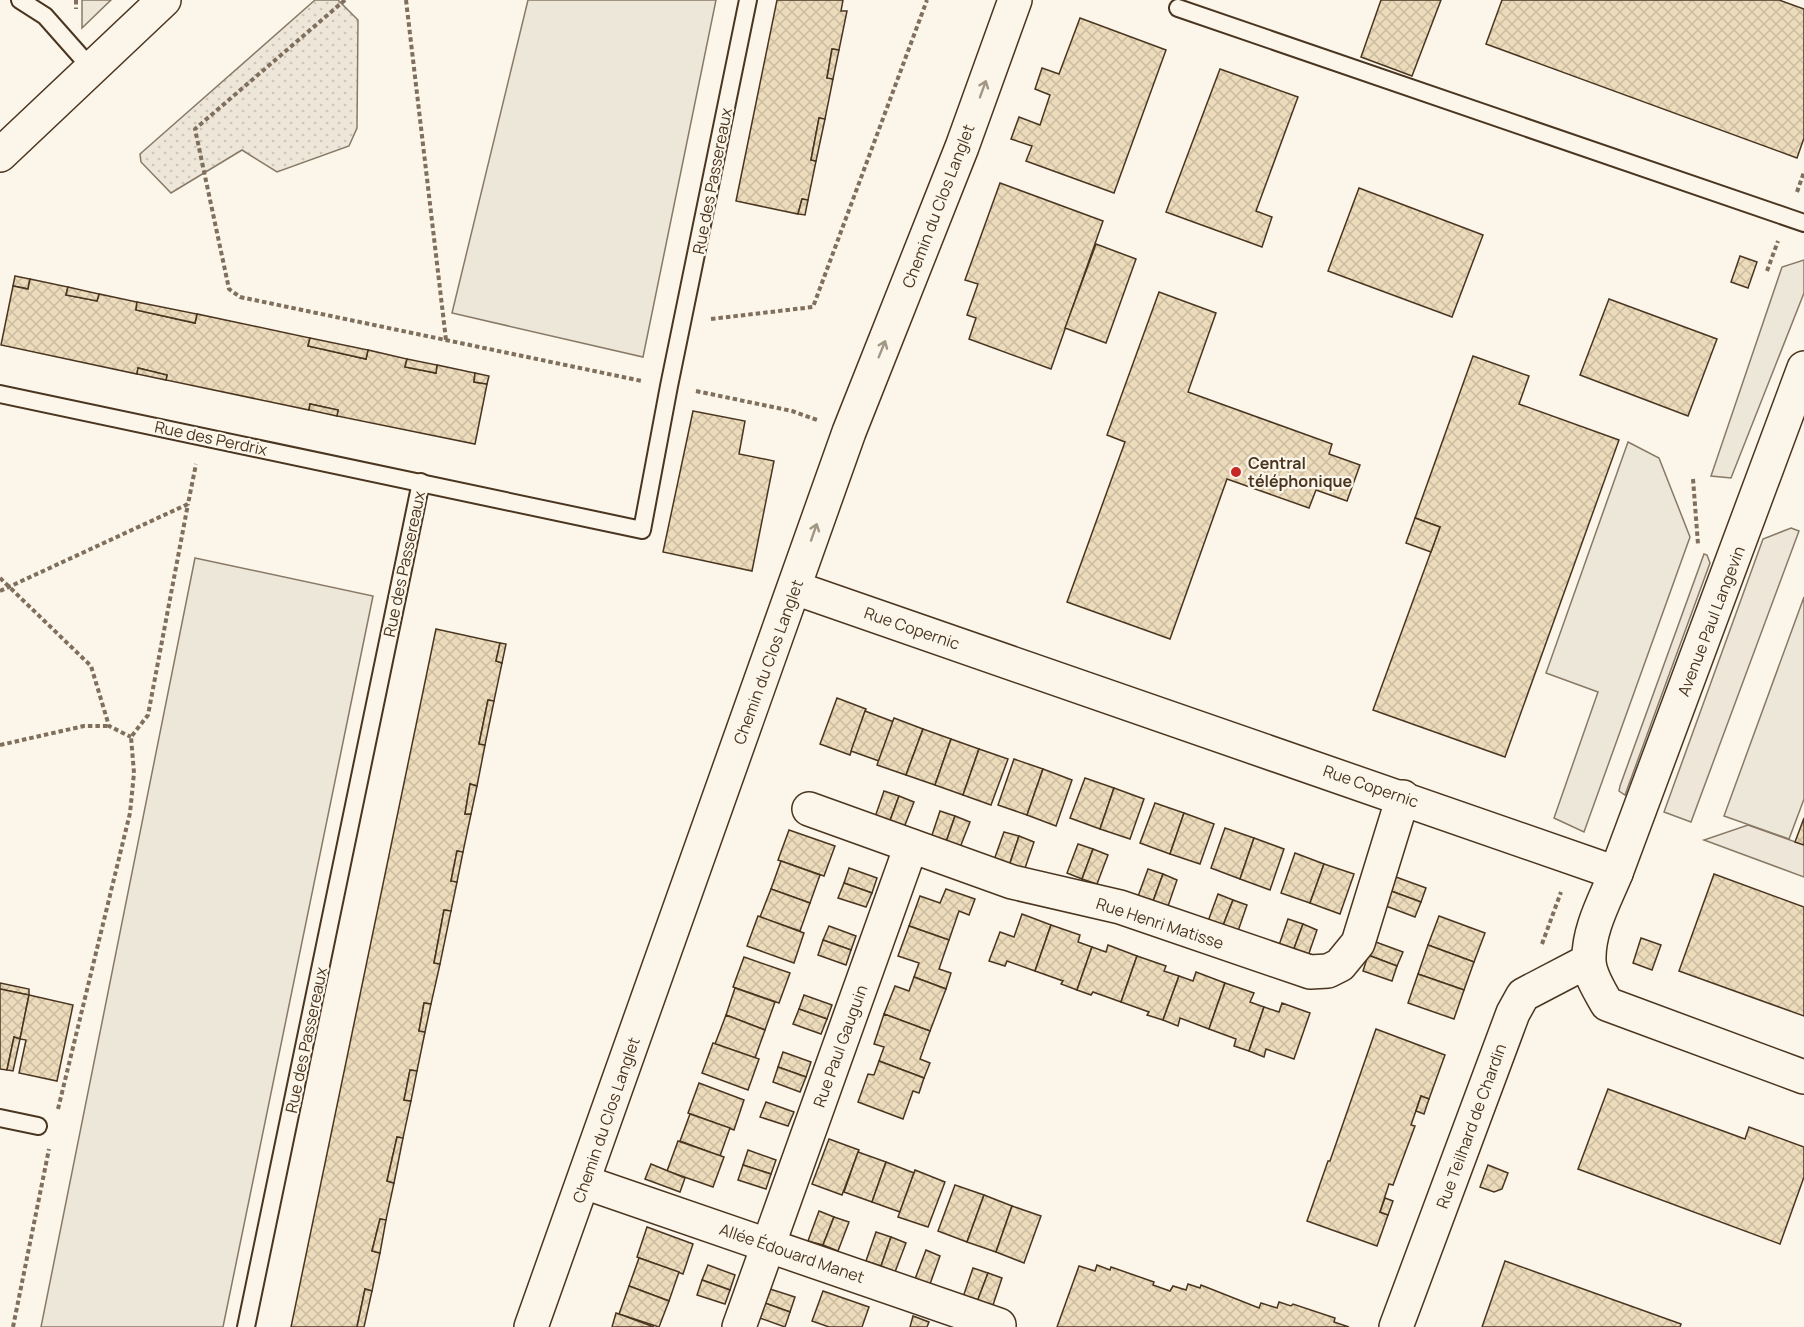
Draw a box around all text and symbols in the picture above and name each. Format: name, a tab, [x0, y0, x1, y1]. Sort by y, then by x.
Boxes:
one-way arrow	[978, 81, 989, 99]
street label: Rue des Passereaux	[687, 105, 737, 256]
street label: Chemin du Clos Langlet	[897, 121, 979, 291]
one-way arrow	[877, 341, 888, 359]
street label: Rue des Perdrix	[153, 415, 270, 461]
place label: Central téléphonique	[1248, 452, 1353, 492]
marker: Central téléphonique	[1229, 465, 1243, 479]
street label: Rue des Passereaux	[378, 489, 430, 639]
one-way arrow	[810, 523, 821, 542]
street label: Avenue Paul Langevin	[1672, 543, 1750, 699]
street label: Chemin du Clos Langlet	[728, 577, 808, 747]
street label: Rue Copernic	[861, 601, 963, 655]
street label: Rue Copernic	[1320, 759, 1422, 813]
street label: Rue Henri Matisse	[1093, 892, 1227, 954]
street label: Rue des Passereaux	[280, 965, 332, 1115]
street label: Rue Paul Gauguin	[808, 982, 872, 1110]
street label: Chemin du Clos Langlet	[567, 1034, 645, 1206]
street label: Rue Teilhard de Chardin	[1431, 1040, 1511, 1212]
street label: Allée Édouard Manet	[717, 1218, 867, 1288]

